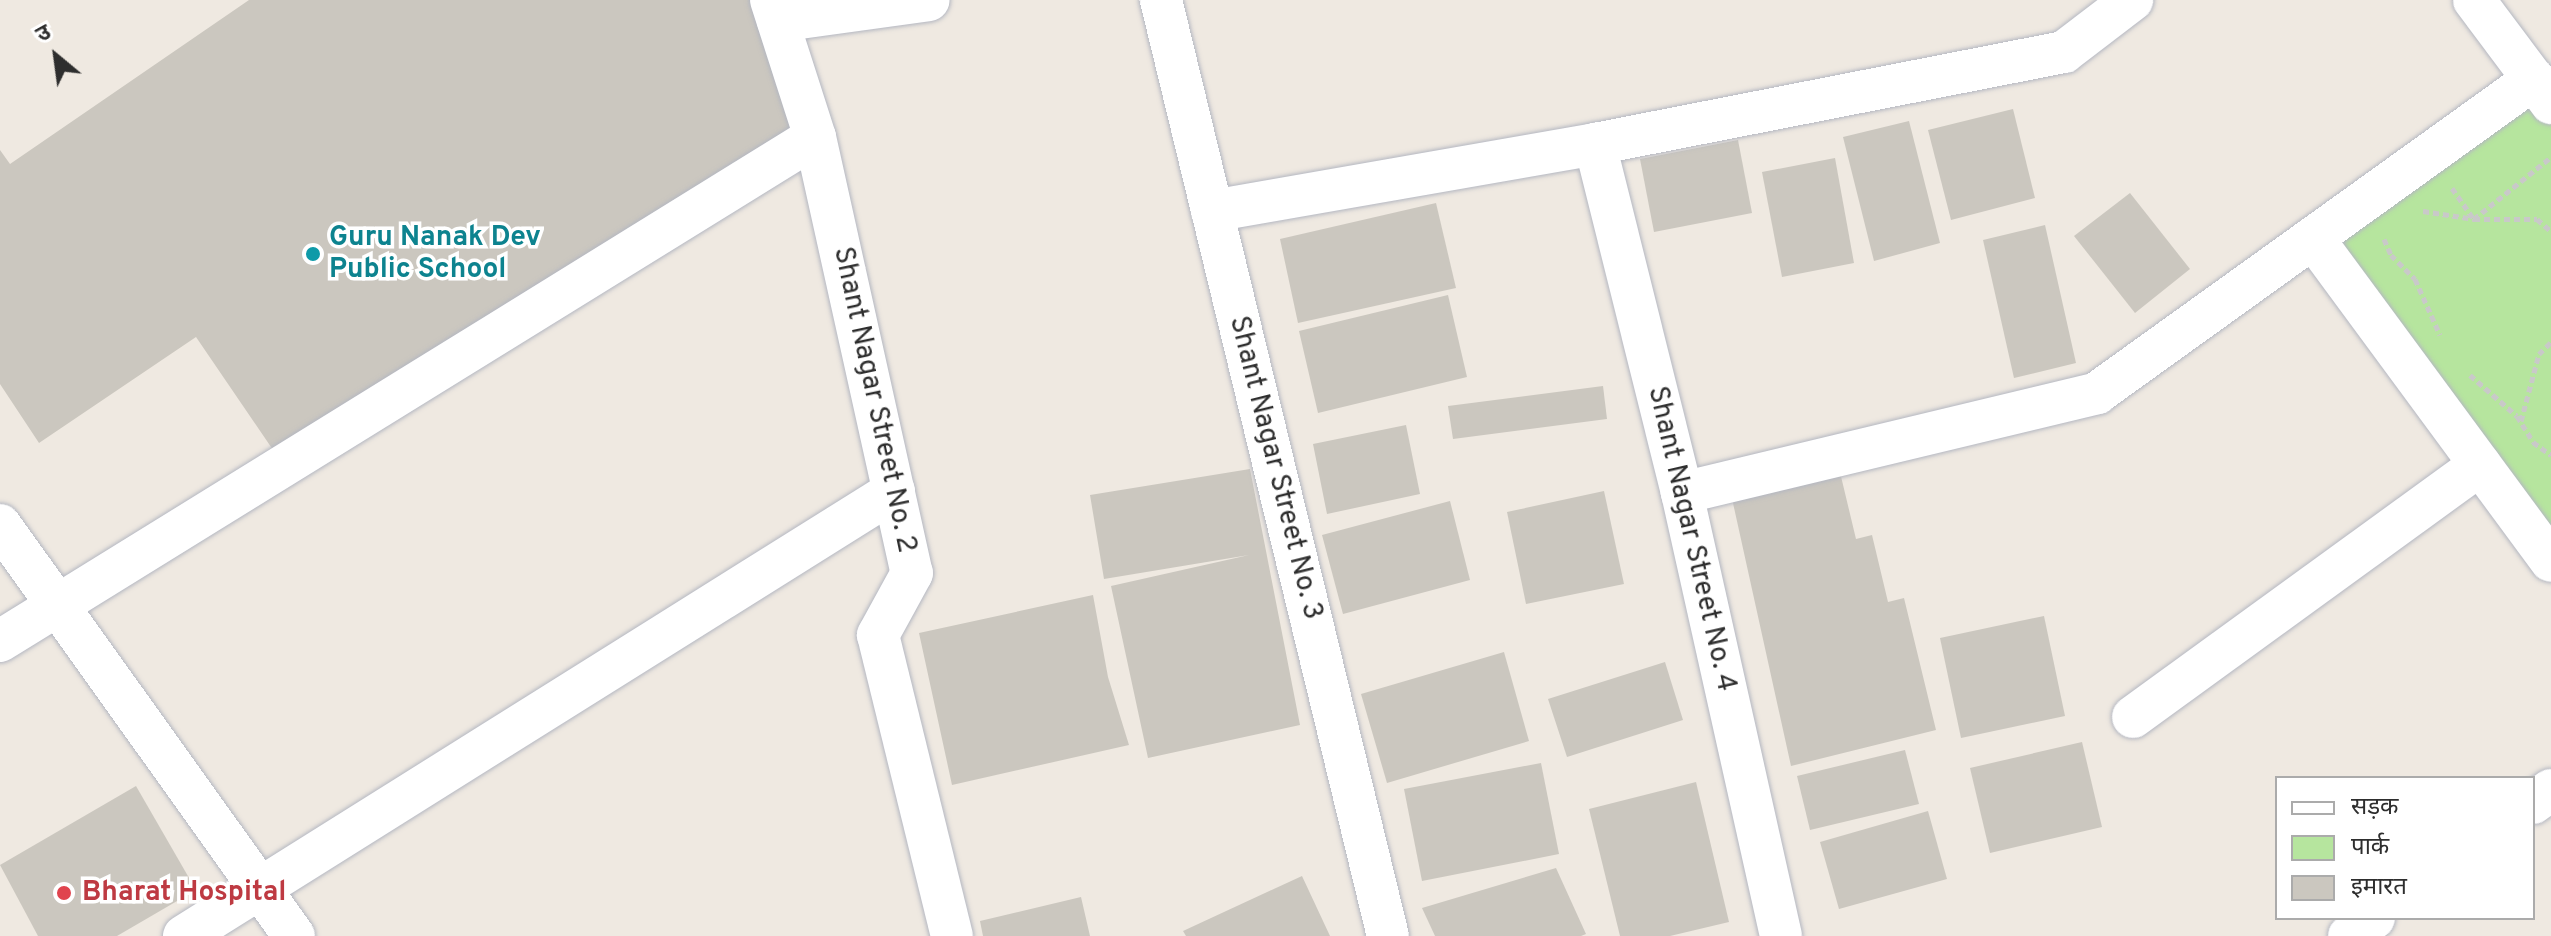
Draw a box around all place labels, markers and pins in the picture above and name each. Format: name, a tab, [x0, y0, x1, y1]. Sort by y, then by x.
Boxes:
place label: Guru Nanak Dev Public School	[329, 221, 541, 287]
marker: Guru Nanak Dev Public School	[304, 245, 322, 263]
place label: Bharat Hospital	[82, 876, 286, 910]
marker: Bharat Hospital	[53, 882, 75, 904]

